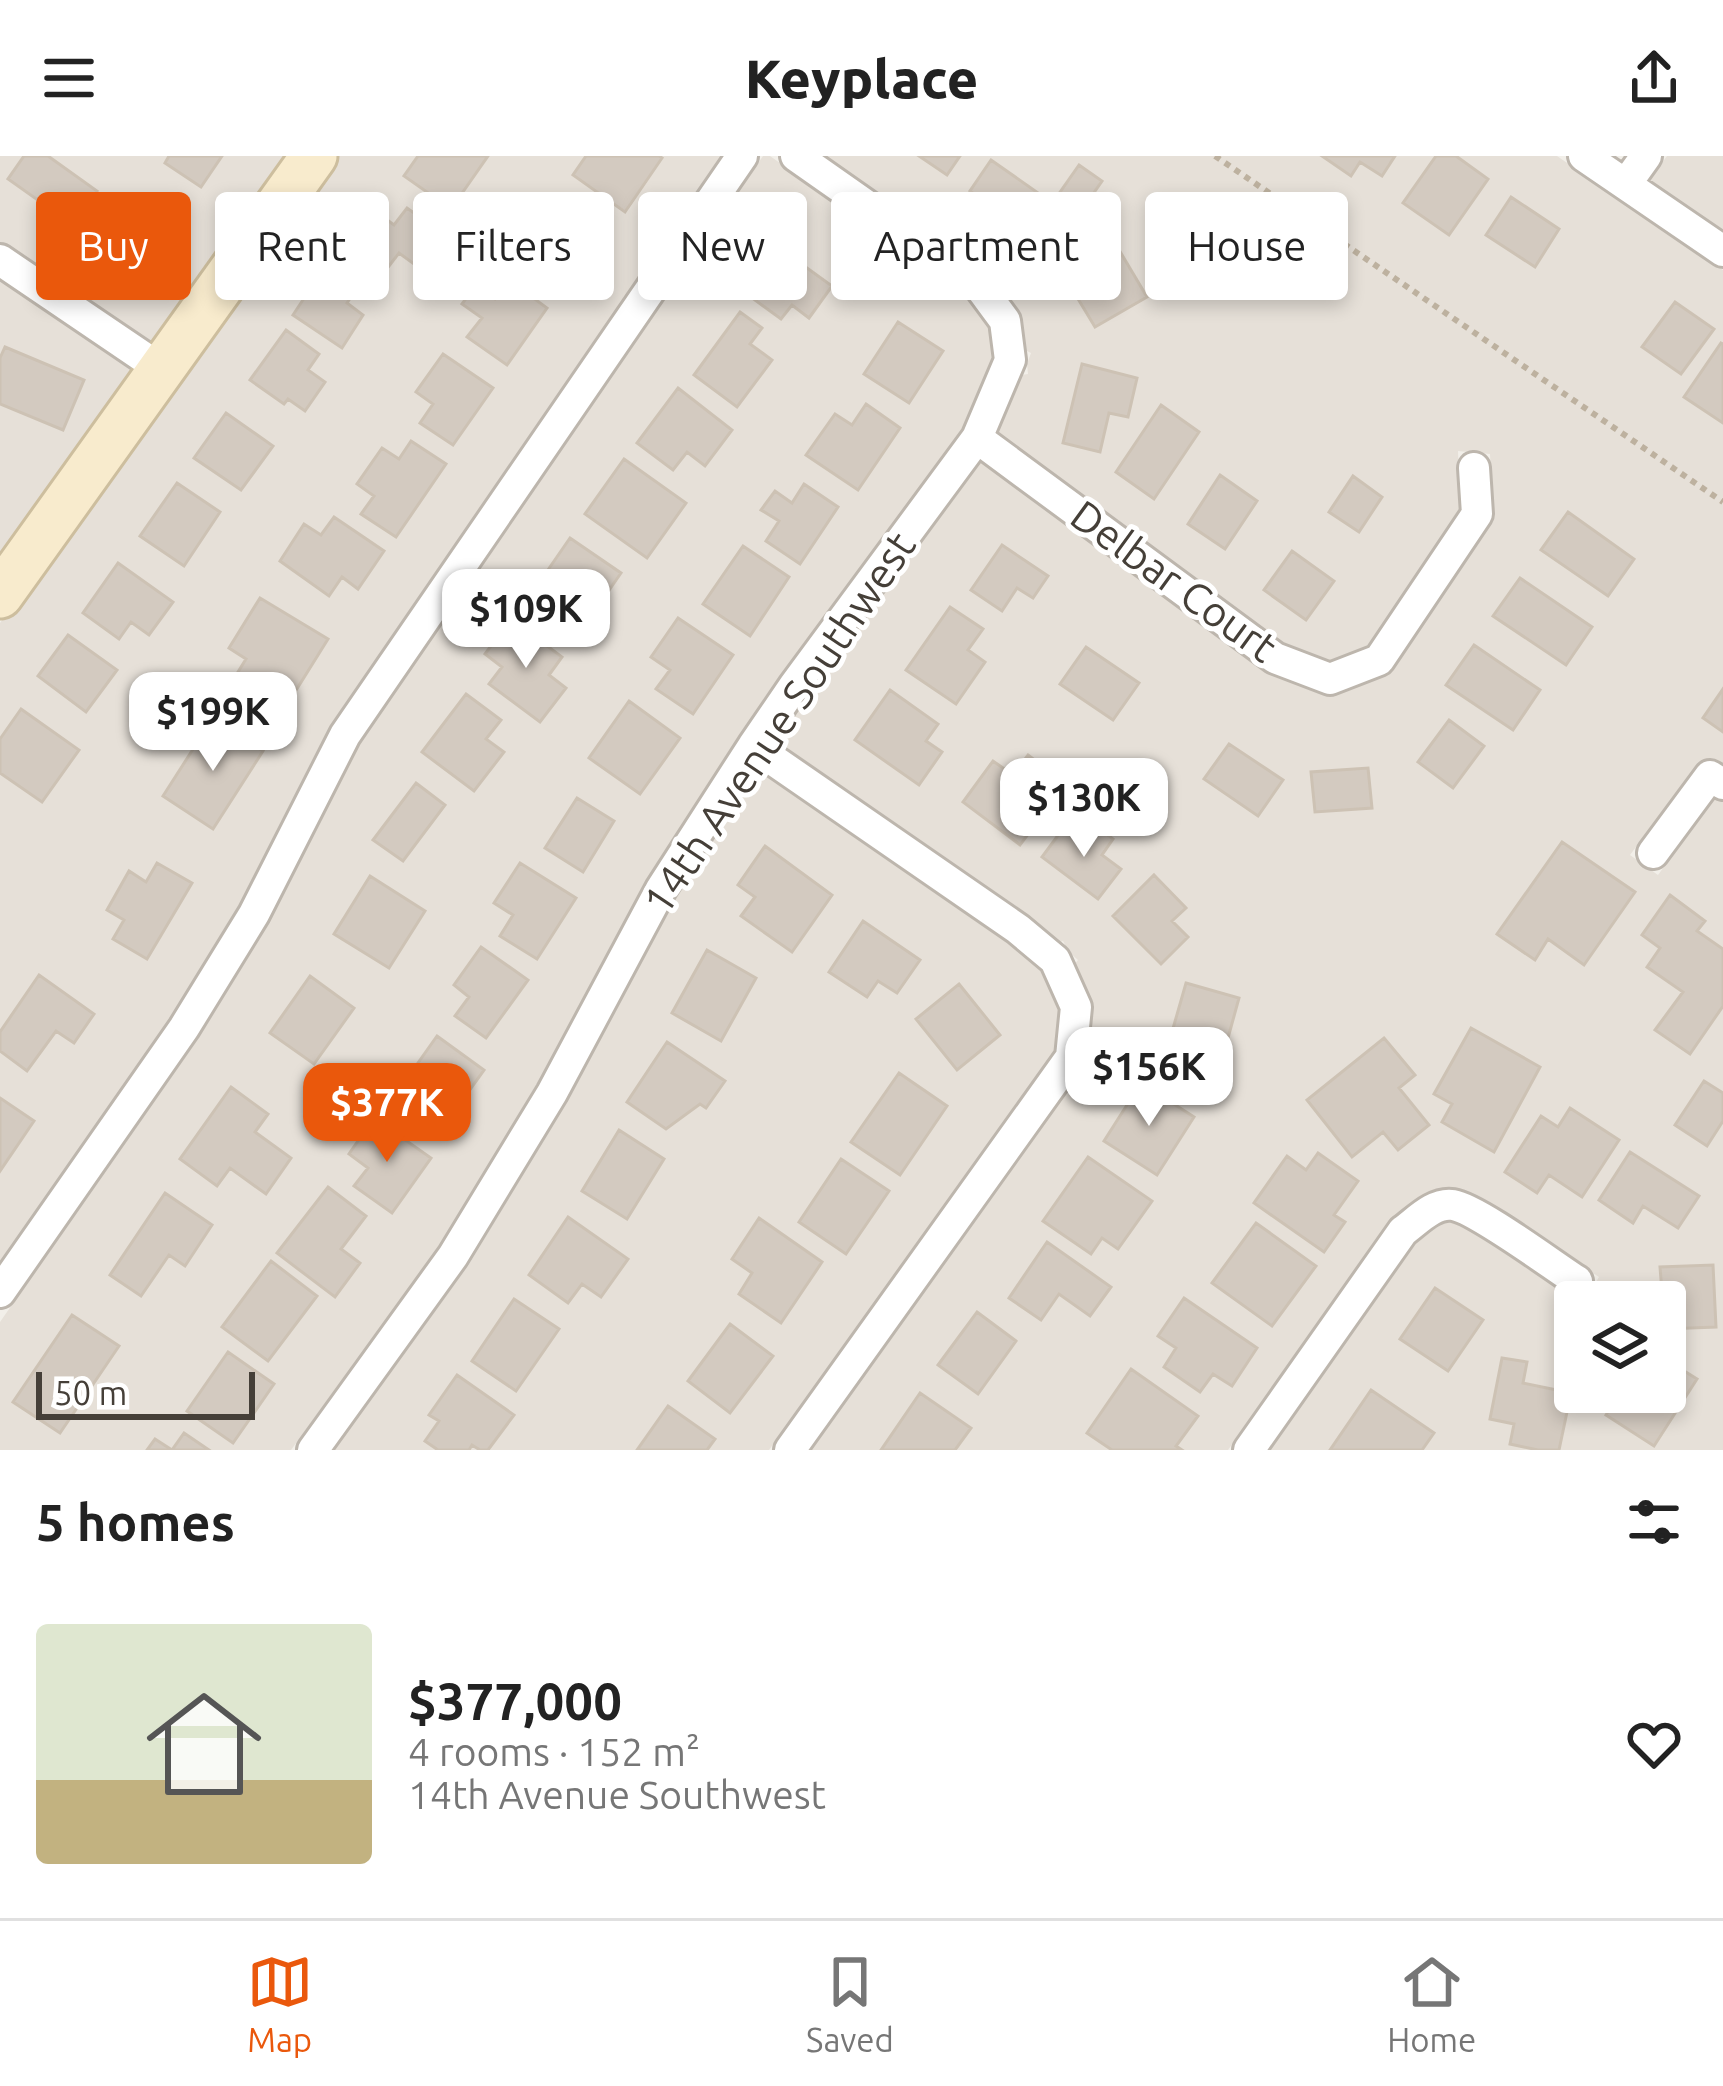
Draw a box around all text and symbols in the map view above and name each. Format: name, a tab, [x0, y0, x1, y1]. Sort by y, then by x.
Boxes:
icon: menu	[36, 45, 102, 111]
icon: share	[1621, 45, 1687, 111]
text: Keyplace	[745, 48, 978, 108]
chip: Buy	[36, 192, 191, 300]
chip: Rent	[215, 192, 389, 300]
chip: Filters	[413, 192, 614, 300]
chip: New	[638, 192, 807, 300]
chip: Apartment	[831, 192, 1121, 300]
chip: House	[1145, 192, 1348, 300]
street label: Delbar Court	[1063, 490, 1286, 671]
street label: 14th Avenue Southwest	[633, 523, 924, 922]
pin: $109K	[442, 569, 610, 671]
text: $109K	[469, 586, 583, 629]
pin: $199K	[129, 672, 297, 774]
text: $199K	[156, 689, 270, 732]
pin: $130K	[1000, 758, 1168, 860]
text: $130K	[1027, 775, 1141, 818]
pin: $156K	[1065, 1027, 1233, 1129]
text: $156K	[1092, 1044, 1206, 1087]
pin: $377K	[303, 1063, 471, 1165]
text: $377K	[330, 1080, 444, 1123]
map controls	[1554, 1281, 1686, 1413]
button: layers	[1554, 1281, 1686, 1413]
scale bar	[36, 1366, 255, 1419]
text: 50 m	[54, 1374, 127, 1411]
icon: filters	[1621, 1489, 1687, 1555]
text: 5 homes	[36, 1493, 235, 1551]
icon: home	[132, 1672, 276, 1816]
text: $377,000	[408, 1672, 622, 1730]
icon: heart	[1621, 1711, 1687, 1777]
text: 4 rooms · 152 m²	[408, 1730, 700, 1773]
text: 14th Avenue Southwest	[408, 1773, 826, 1816]
tab: Map	[247, 1949, 313, 2058]
tab: Saved	[806, 1949, 894, 2058]
tab: Home	[1387, 1949, 1476, 2058]

